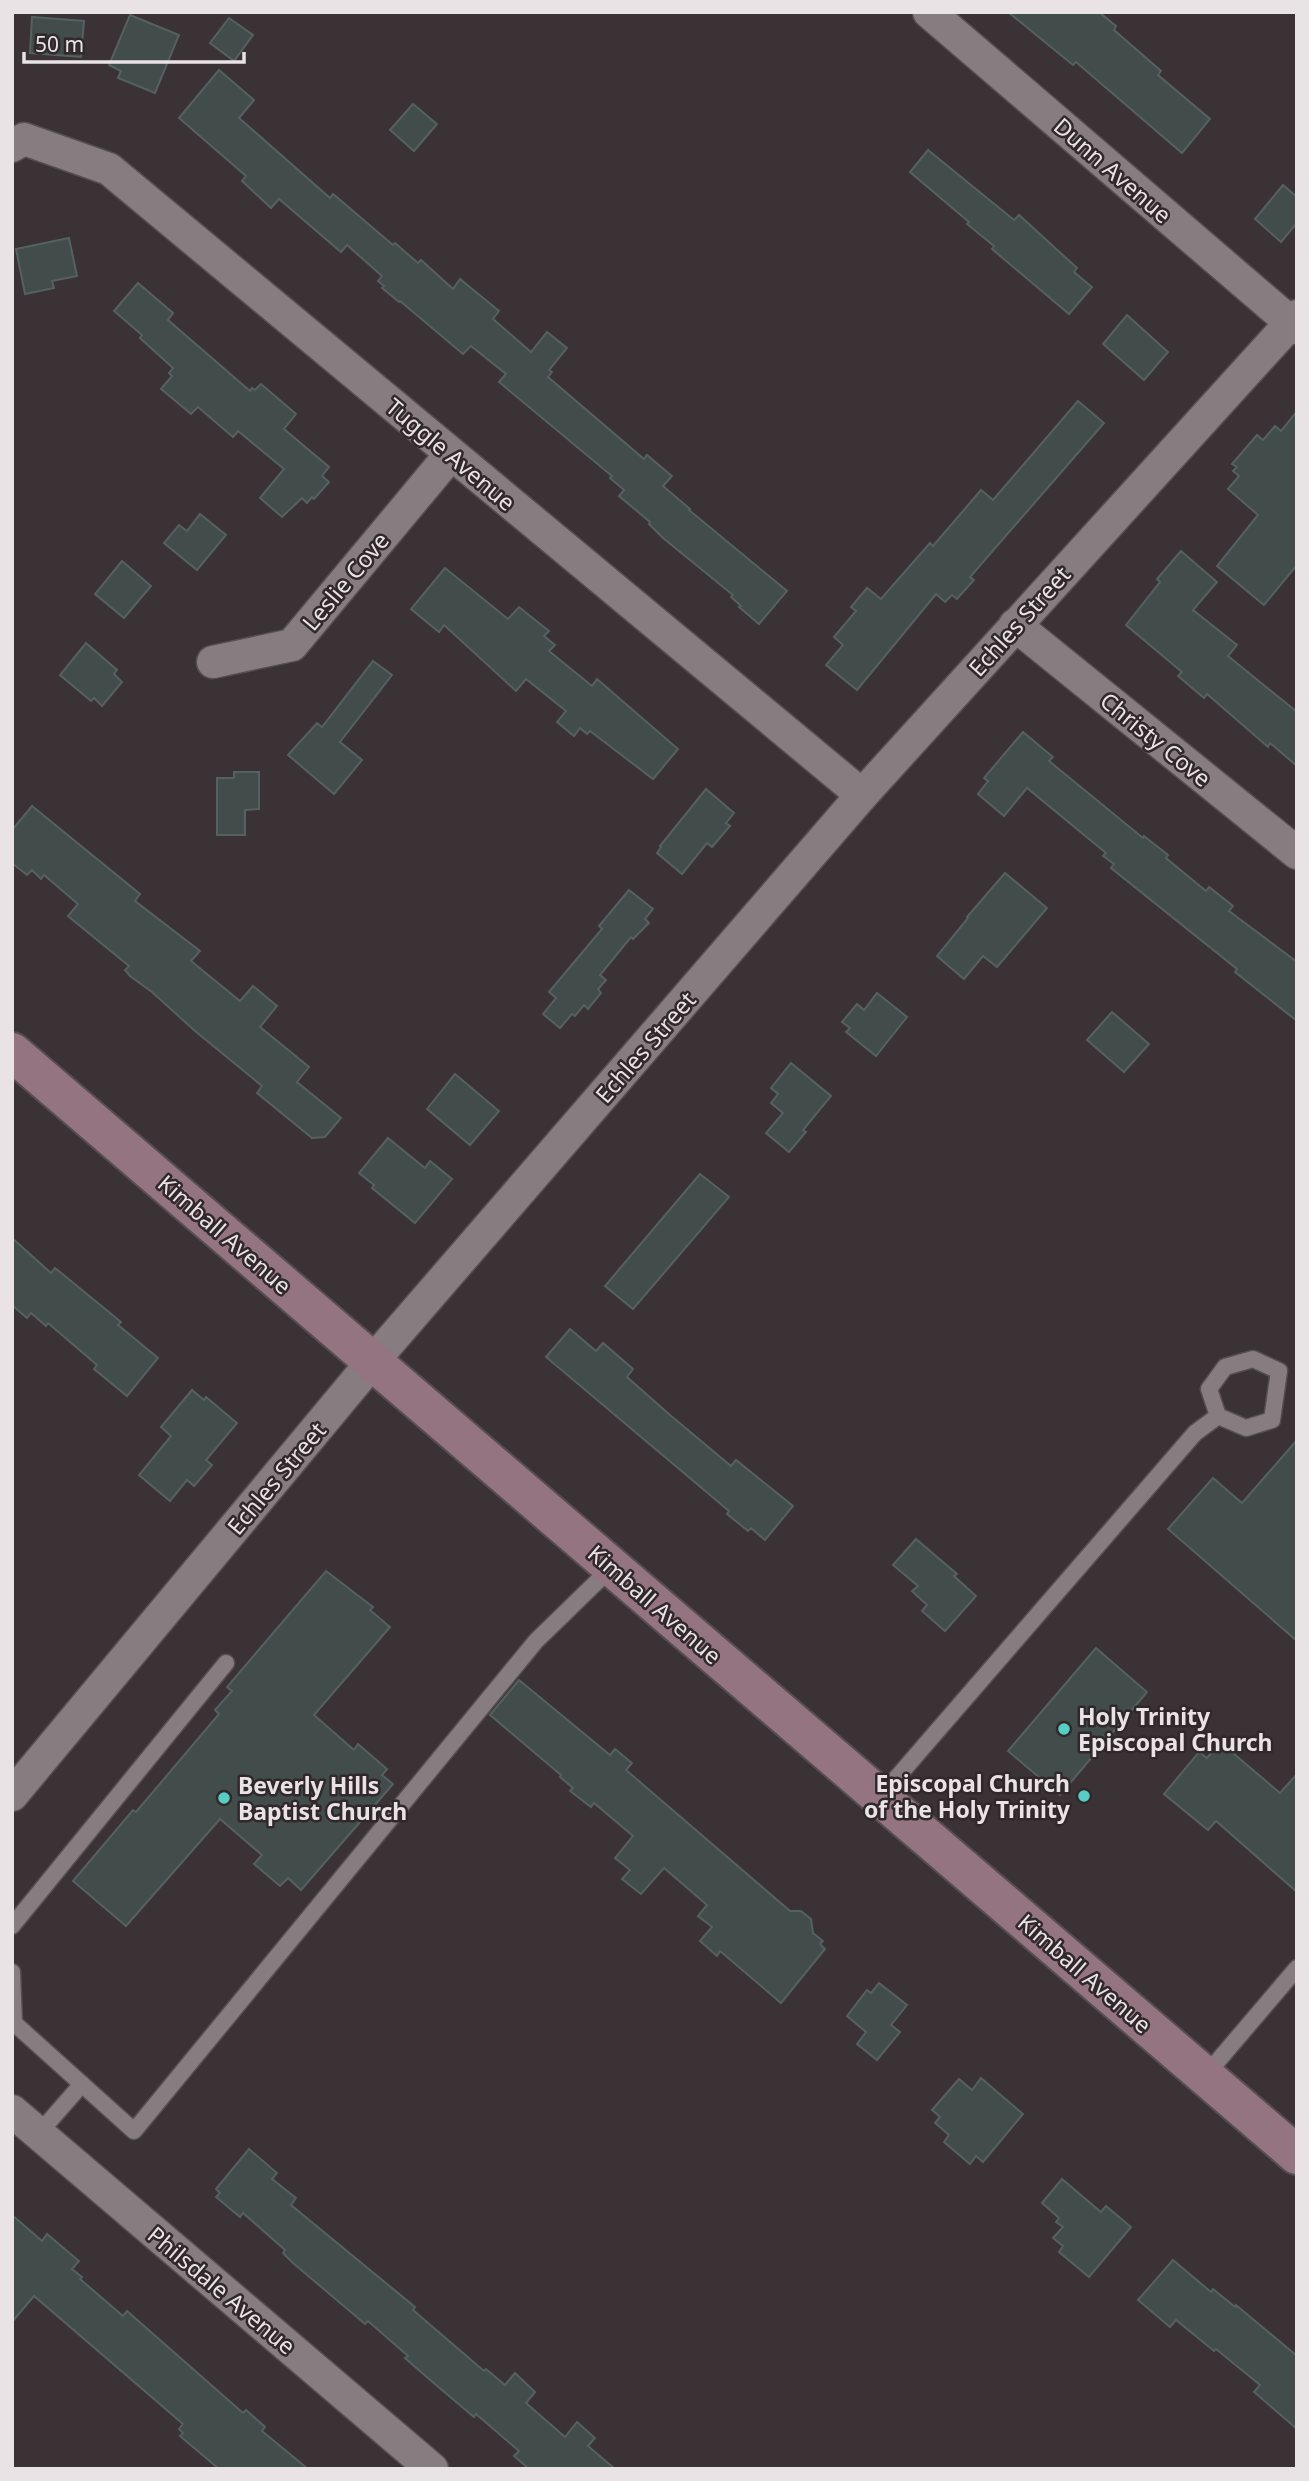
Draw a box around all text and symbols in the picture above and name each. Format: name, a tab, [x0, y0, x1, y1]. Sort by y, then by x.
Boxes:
scale bar	[24, 21, 245, 65]
text: 50 m	[35, 30, 84, 58]
street label: Dunn Avenue	[1047, 110, 1179, 230]
street label: Tuggle Avenue	[380, 390, 522, 518]
street label: Leslie Cove	[294, 525, 396, 637]
street label: Echles Street	[961, 559, 1077, 683]
street label: Christy Cove	[1094, 684, 1218, 794]
street label: Echles Street	[588, 984, 702, 1110]
street label: Kimball Avenue	[151, 1167, 299, 1301]
street label: Echles Street	[219, 1415, 333, 1541]
street label: Kimball Avenue	[581, 1537, 729, 1671]
place label: Holy Trinity Episcopal Church	[1078, 1700, 1273, 1758]
marker: Holy Trinity Episcopal Church	[1056, 1721, 1072, 1737]
place label: Episcopal Church of the Holy Trinity	[864, 1767, 1071, 1825]
place label: Beverly Hills Baptist Church	[238, 1769, 407, 1827]
marker: Episcopal Church of the Holy Trinity	[1076, 1788, 1092, 1804]
marker: Beverly Hills Baptist Church	[216, 1790, 232, 1806]
street label: Kimball Avenue	[1011, 1906, 1159, 2040]
street label: Philsdale Avenue	[141, 2219, 303, 2361]

